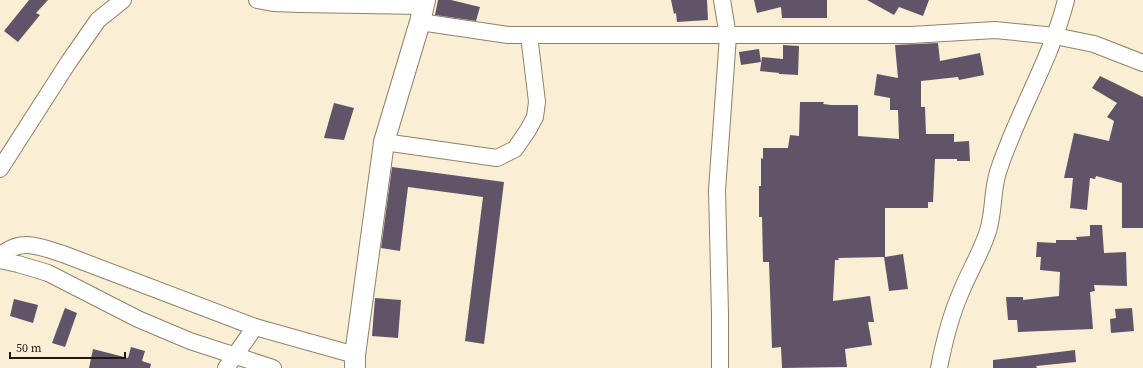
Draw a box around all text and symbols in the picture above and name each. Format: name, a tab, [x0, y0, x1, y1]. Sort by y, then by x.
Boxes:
scale bar	[10, 334, 125, 360]
text: 50 m	[16, 340, 42, 356]

